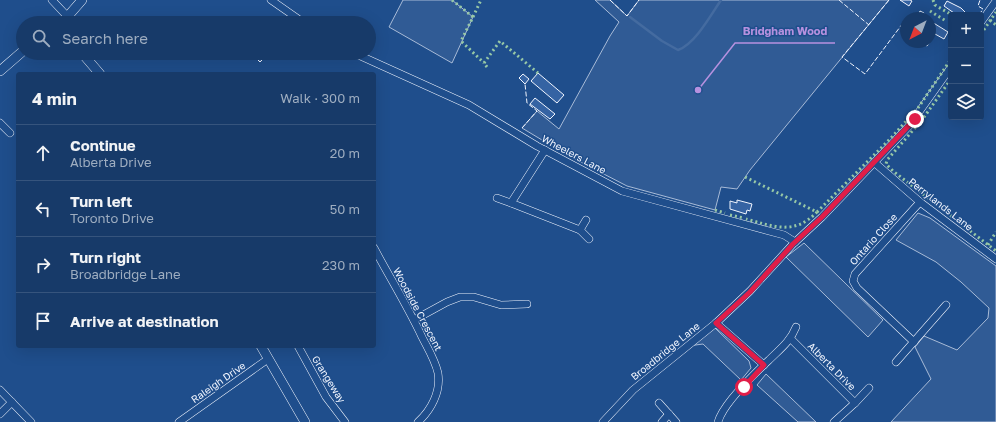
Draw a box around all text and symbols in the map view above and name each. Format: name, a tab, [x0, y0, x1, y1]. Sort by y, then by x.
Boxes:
north arrow	[900, 12, 936, 48]
map controls	[948, 12, 984, 120]
button: +	[948, 12, 984, 48]
search box	[16, 16, 376, 60]
callout: Bridgham Wood	[735, 20, 835, 43]
text: Bridgham Wood	[743, 24, 827, 37]
icon: search	[30, 27, 52, 49]
text: Search here	[62, 29, 148, 47]
button: −	[948, 48, 984, 84]
button: layers	[948, 84, 984, 120]
text: 4 min	[32, 88, 77, 109]
text: Walk · 300 m	[280, 90, 360, 106]
route end	[906, 110, 924, 128]
street label: Wheelers Lane	[540, 132, 608, 176]
text: Continue	[70, 136, 136, 154]
icon: ahead	[32, 142, 54, 164]
text: 20 m	[330, 145, 360, 161]
text: Alberta Drive	[70, 154, 151, 170]
street label: Perrylands Lane	[906, 175, 976, 233]
text: Turn left	[70, 192, 132, 210]
icon: left	[32, 198, 54, 220]
text: 50 m	[330, 201, 360, 217]
text: Toronto Drive	[70, 210, 154, 226]
street label: Ontario Close	[847, 211, 899, 267]
text: Turn right	[70, 248, 141, 266]
icon: right	[32, 254, 54, 276]
text: 230 m	[322, 257, 360, 273]
street label: Woodside Crescent	[391, 265, 445, 353]
text: Broadbridge Lane	[70, 266, 181, 282]
icon: arrive	[32, 310, 54, 332]
text: Arrive at destination	[70, 312, 219, 330]
street label: Broadbridge Lane	[628, 319, 702, 382]
street label: Alberta Drive	[806, 340, 859, 393]
street label: Grangeway	[310, 353, 348, 405]
street label: Raleigh Drive	[189, 359, 248, 405]
route start	[735, 378, 753, 396]

